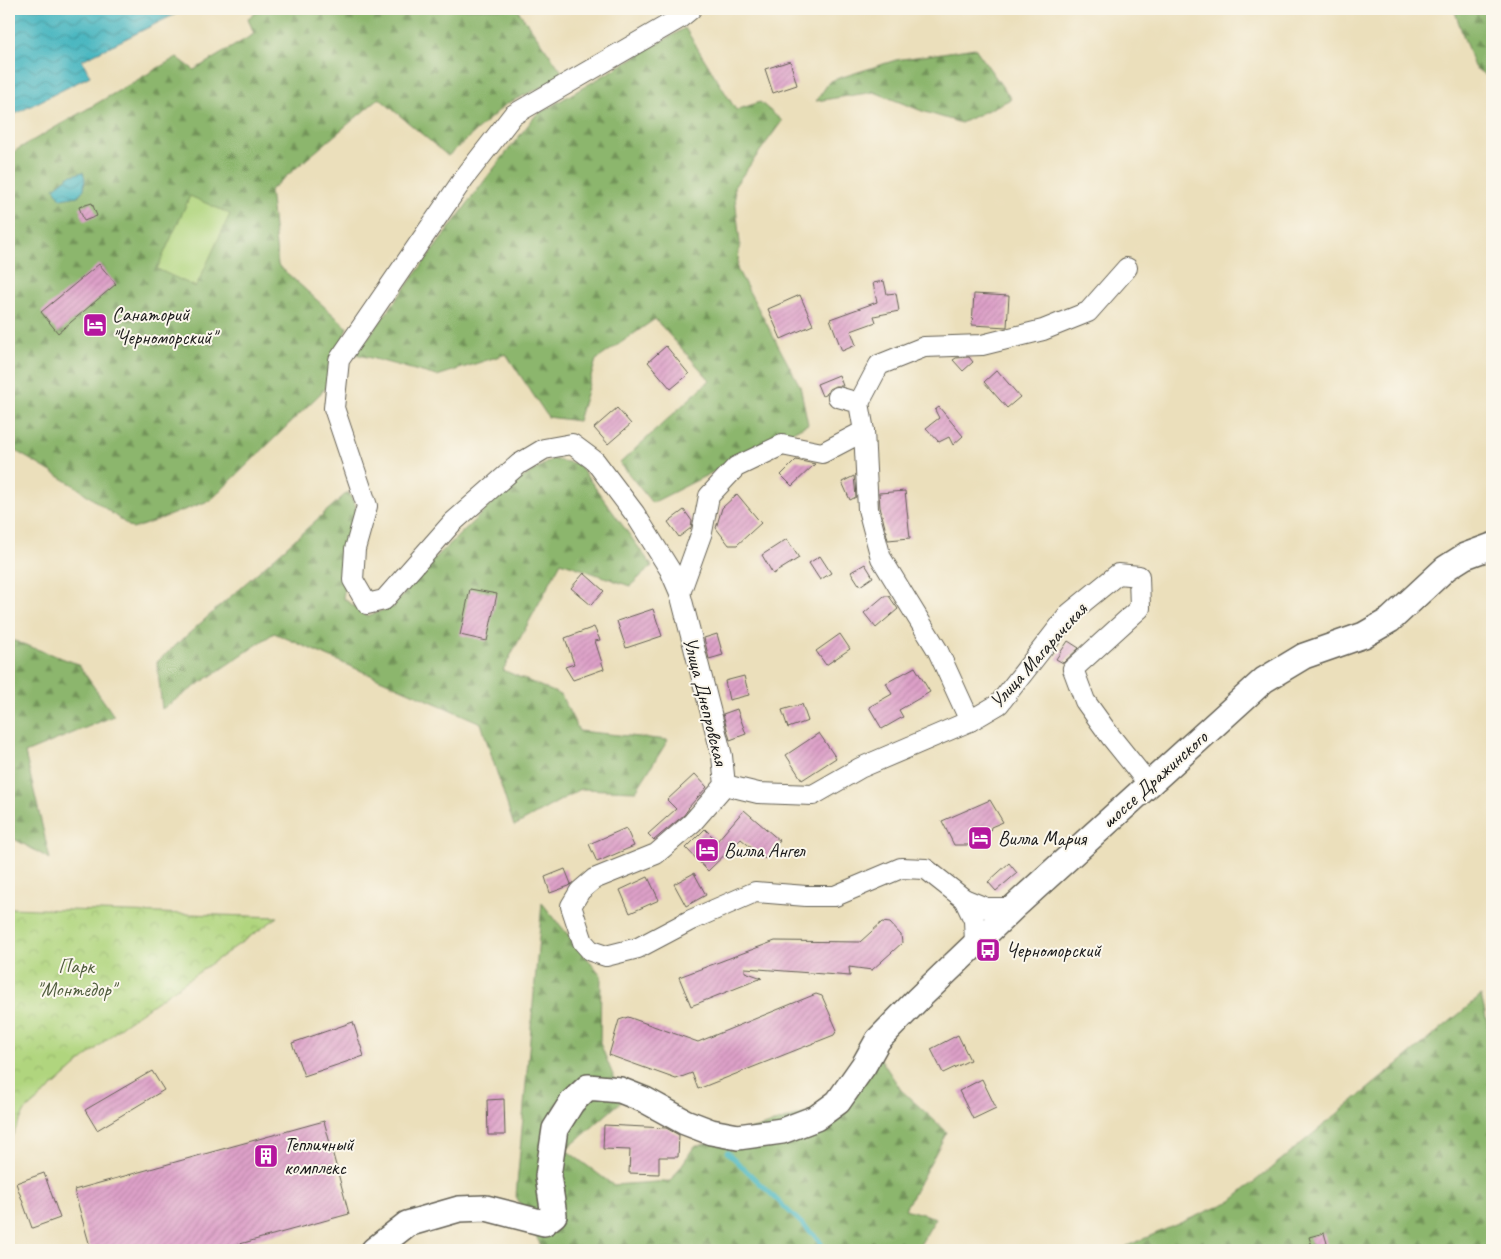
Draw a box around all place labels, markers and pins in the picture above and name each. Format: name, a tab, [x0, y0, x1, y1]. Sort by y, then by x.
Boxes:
place label: Санаторий "Черноморский"	[112, 302, 220, 350]
hotel icon: Санаторий "Черноморский"	[82, 312, 108, 338]
hotel icon: Вилла Мария	[967, 825, 993, 851]
place label: Вилла Мария	[998, 826, 1088, 851]
hotel icon: Вилла Ангел	[694, 837, 720, 863]
place label: Вилла Ангел	[724, 838, 807, 863]
bus stop icon: Черноморский	[975, 937, 1001, 963]
place label: Черноморский	[1006, 938, 1102, 963]
place label: Тепличный комплекс	[284, 1132, 355, 1180]
building icon: Тепличный комплекс	[253, 1143, 279, 1169]

